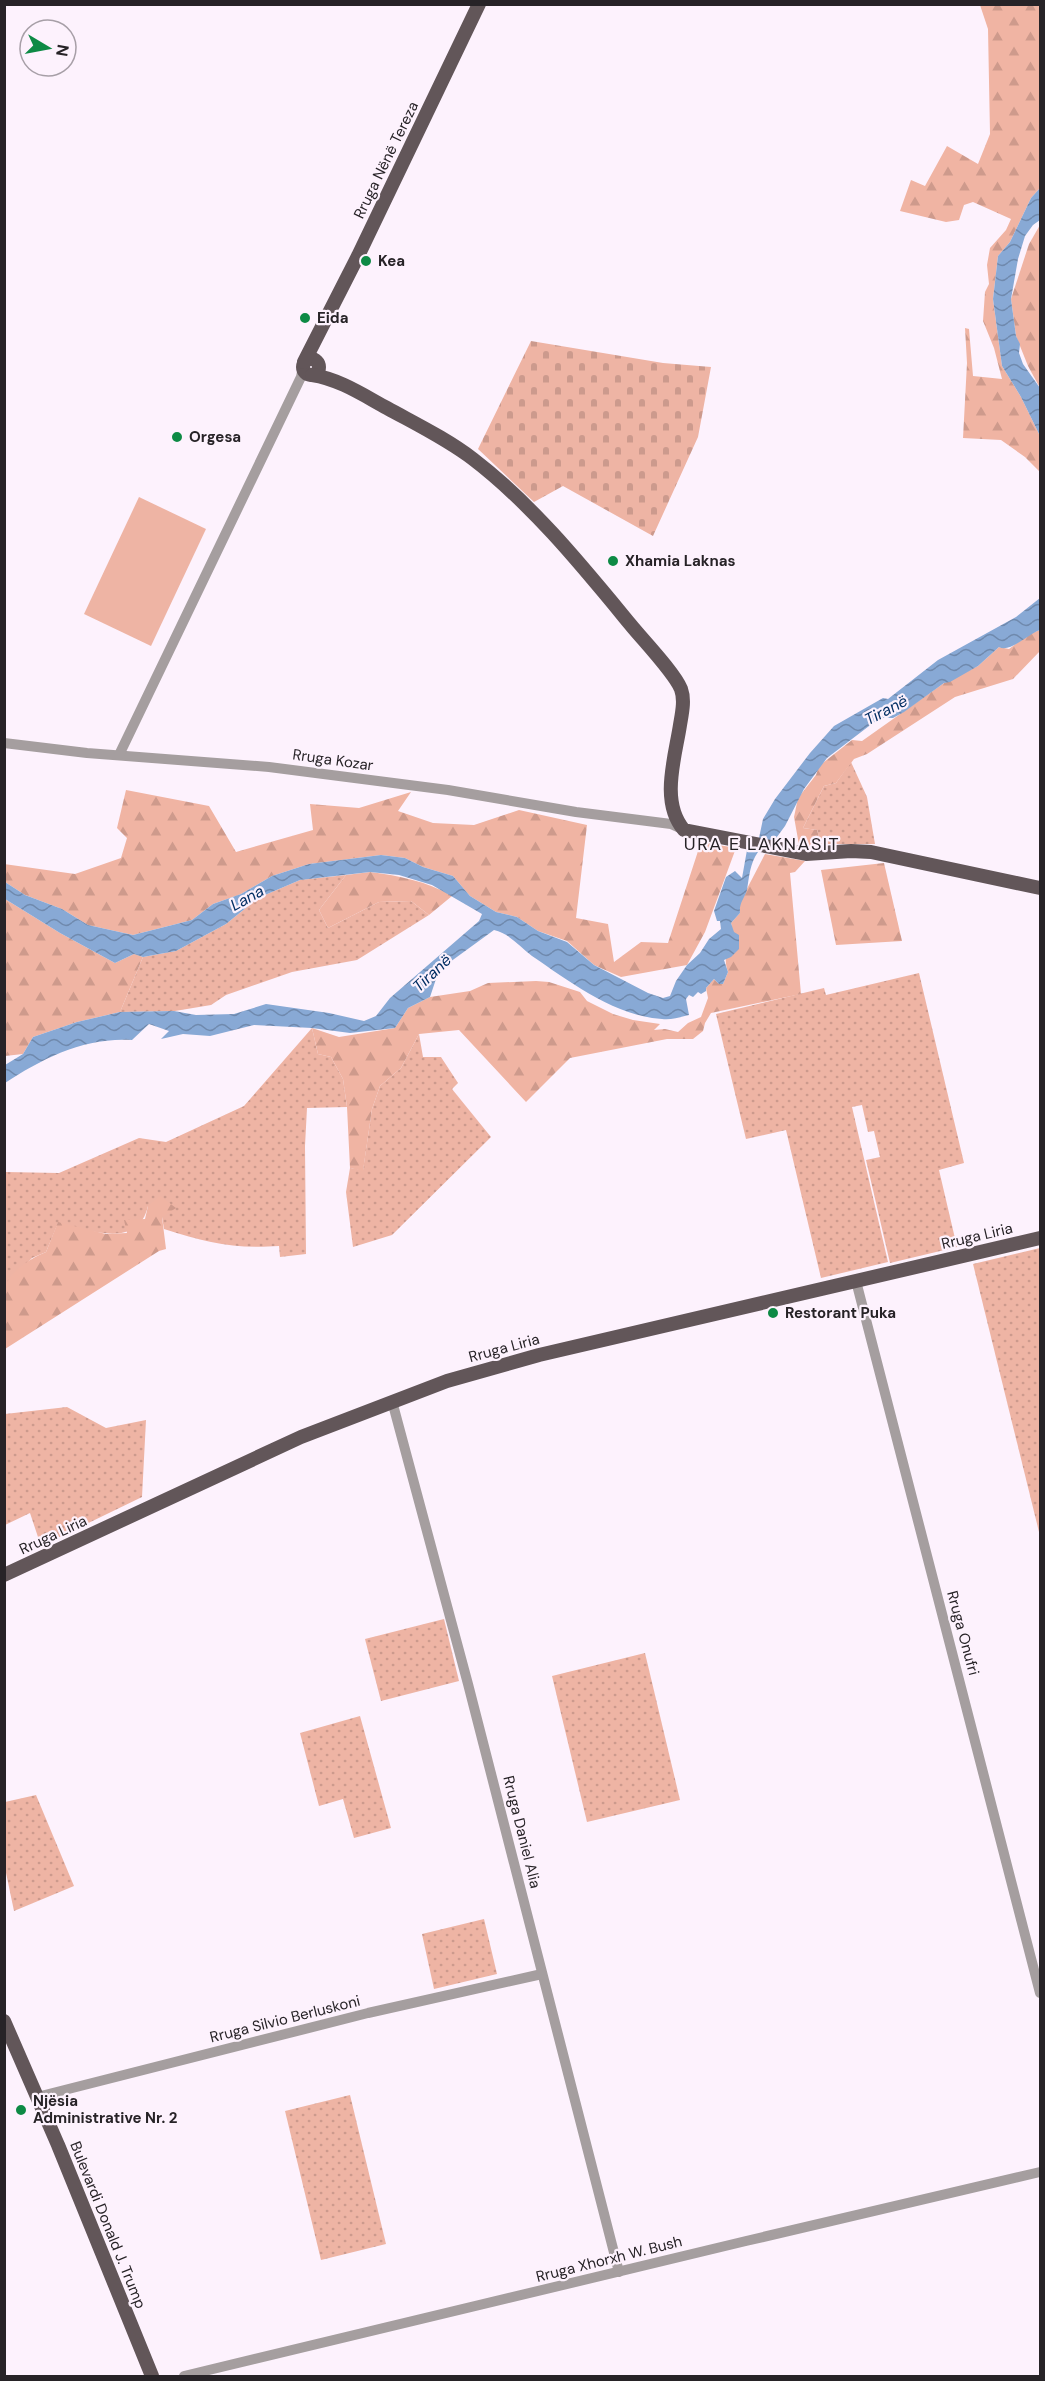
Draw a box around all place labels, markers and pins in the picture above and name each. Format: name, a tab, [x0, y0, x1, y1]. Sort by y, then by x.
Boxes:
place label: Kea	[378, 251, 405, 271]
marker: Kea	[359, 254, 373, 268]
place label: Eida	[317, 308, 348, 328]
marker: Eida	[298, 311, 312, 325]
place label: Orgesa	[189, 427, 241, 447]
marker: Orgesa	[170, 430, 184, 444]
place label: Xhamia Laknas	[625, 551, 736, 571]
marker: Xhamia Laknas	[606, 554, 620, 568]
place label: Restorant Puka	[785, 1303, 896, 1323]
marker: Restorant Puka	[766, 1306, 780, 1320]
place label: Njësia Administrative Nr. 2	[33, 2091, 178, 2128]
marker: Njësia Administrative Nr. 2	[14, 2103, 28, 2117]

